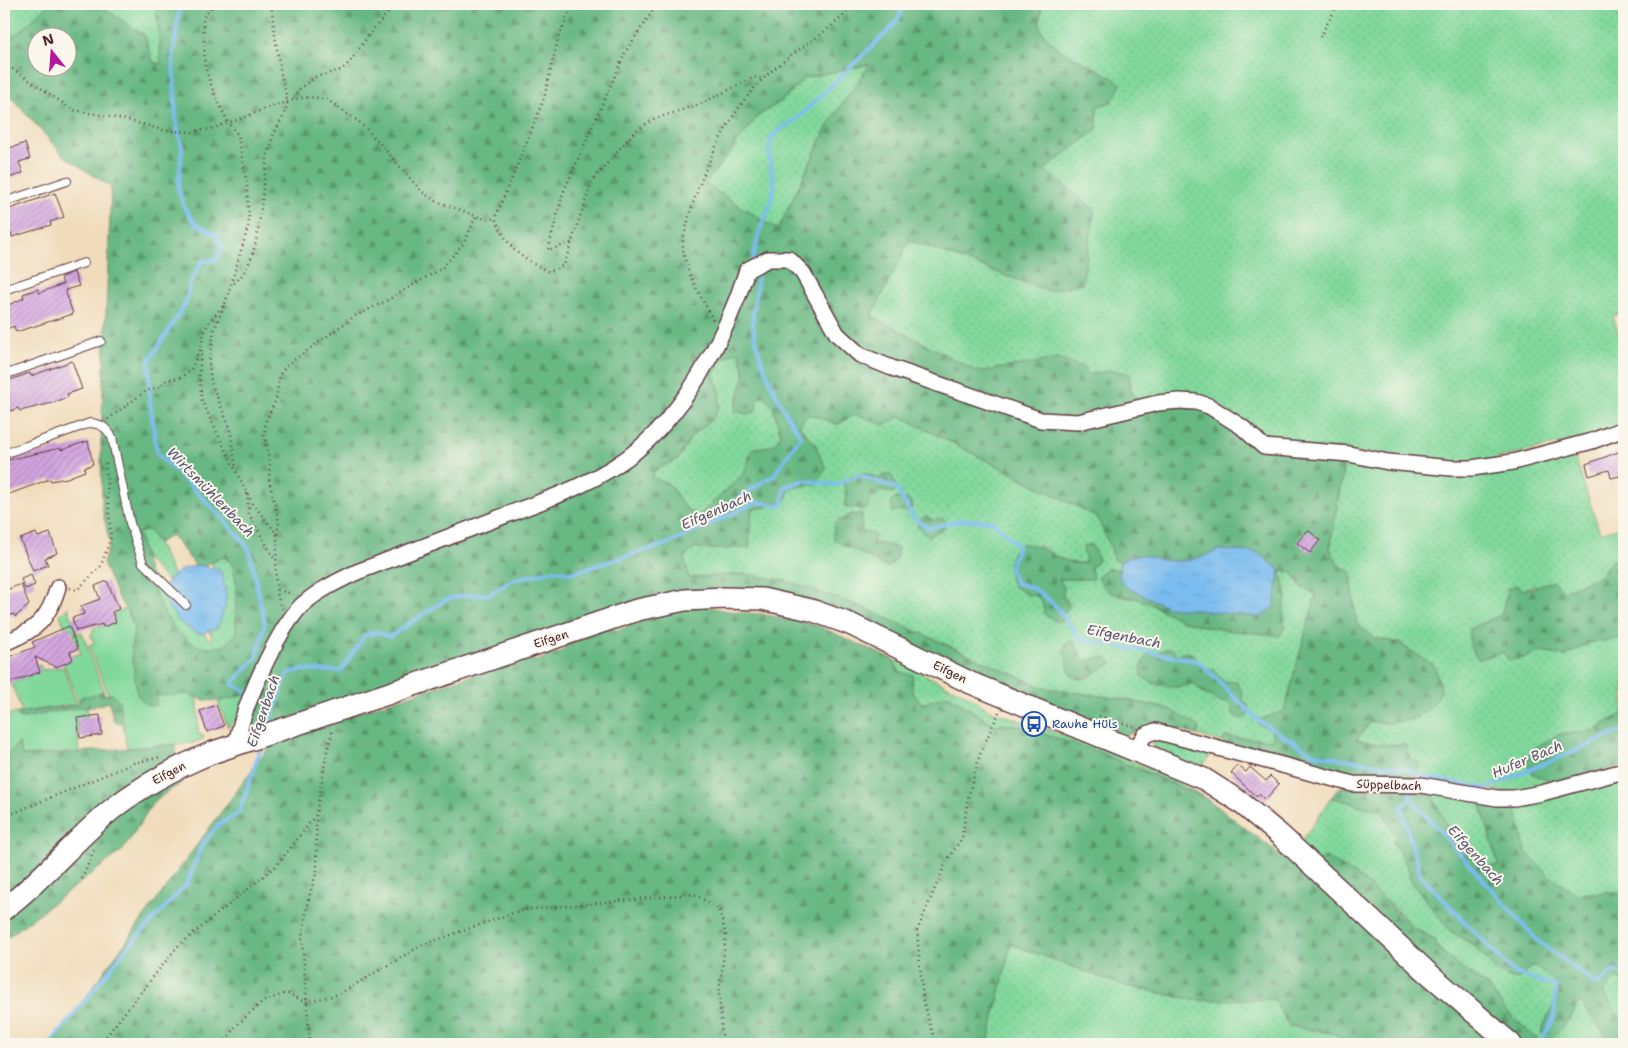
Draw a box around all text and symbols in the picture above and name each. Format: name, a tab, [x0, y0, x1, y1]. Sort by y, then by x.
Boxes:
north arrow	[28, 28, 78, 78]
text: N	[40, 29, 56, 50]
water label: Wirtsmühlenbach	[163, 443, 259, 541]
water label: Eifgenbach	[678, 486, 754, 534]
water label: Eifgenbach	[1085, 620, 1163, 652]
street label: Eifgen	[531, 626, 571, 652]
street label: Eifgen	[930, 657, 970, 687]
water label: Eifgenbach	[242, 672, 284, 750]
bus stop icon: Rauhe Hüls	[1021, 711, 1047, 737]
place label: Rauhe Hüls	[1052, 716, 1118, 732]
water label: Hufer Bach	[1489, 736, 1565, 782]
street label: Eifgen	[149, 758, 189, 788]
street label: Süppelbach	[1356, 776, 1422, 794]
water label: Eifgenbach	[1444, 821, 1508, 889]

